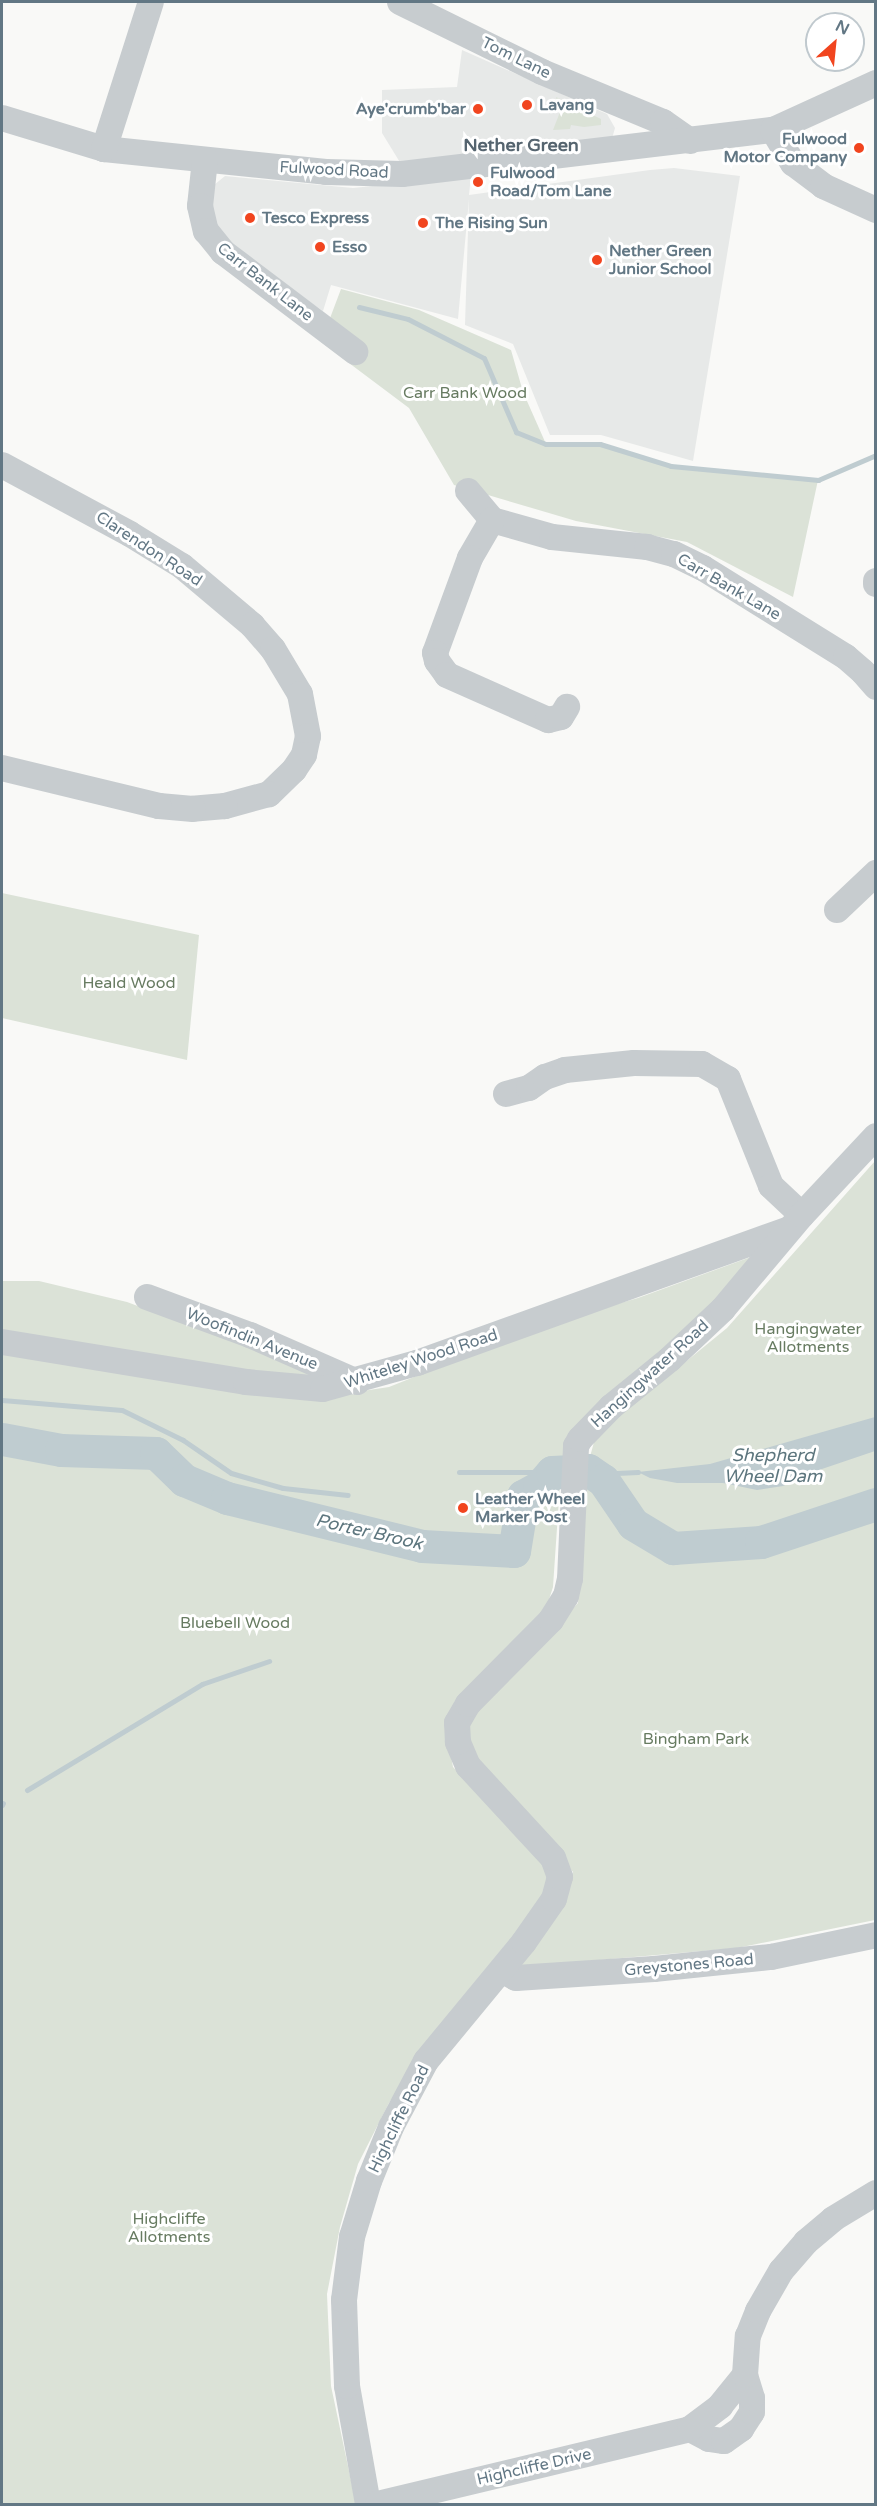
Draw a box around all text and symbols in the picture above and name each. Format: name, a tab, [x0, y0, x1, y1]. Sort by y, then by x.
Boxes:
north arrow	[805, 12, 865, 72]
text: N	[832, 16, 853, 40]
street label: Tom Lane	[478, 33, 554, 83]
place label: Lavang	[539, 95, 594, 115]
marker: Lavang	[520, 98, 534, 112]
place label: Aye'crumb'bar	[356, 99, 466, 119]
marker: Aye'crumb'bar	[471, 102, 485, 116]
place label: Fulwood Motor Company	[724, 129, 847, 167]
district label: Nether Green	[463, 134, 579, 156]
marker: Fulwood Motor Company	[852, 141, 866, 155]
street label: Fulwood Road	[279, 158, 389, 182]
place label: Fulwood Road/Tom Lane	[490, 163, 612, 201]
marker: Fulwood Road/Tom Lane	[471, 175, 485, 189]
place label: Tesco Express	[262, 208, 369, 228]
marker: Tesco Express	[243, 211, 257, 225]
place label: The Rising Sun	[435, 213, 548, 233]
marker: The Rising Sun	[416, 216, 430, 230]
place label: Esso	[332, 237, 367, 257]
street label: Carr Bank Lane	[213, 239, 317, 325]
marker: Esso	[313, 240, 327, 254]
place label: Nether Green Junior School	[609, 241, 712, 279]
marker: Nether Green Junior School	[590, 253, 604, 267]
park label: Carr Bank Wood	[403, 383, 527, 403]
street label: Clarendon Road	[92, 508, 206, 590]
street label: Carr Bank Lane	[674, 550, 784, 624]
park label: Heald Wood	[82, 973, 176, 993]
street label: Woofindin Avenue	[183, 1304, 321, 1374]
street label: Hangingwater Road	[587, 1316, 713, 1432]
park label: Hangingwater Allotments	[754, 1319, 862, 1357]
street label: Whiteley Wood Road	[342, 1325, 500, 1393]
water label: Shepherd Wheel Dam	[724, 1445, 822, 1488]
place label: Leather Wheel Marker Post	[475, 1489, 585, 1527]
marker: Leather Wheel Marker Post	[456, 1501, 470, 1515]
water label: Porter Brook	[314, 1509, 424, 1555]
park label: Bluebell Wood	[180, 1613, 290, 1633]
park label: Bingham Park	[643, 1729, 749, 1749]
street label: Greystones Road	[624, 1950, 754, 1980]
street label: Highcliffe Road	[365, 2062, 433, 2176]
park label: Highcliffe Allotments	[128, 2209, 210, 2247]
street label: Highcliffe Drive	[475, 2445, 593, 2489]

